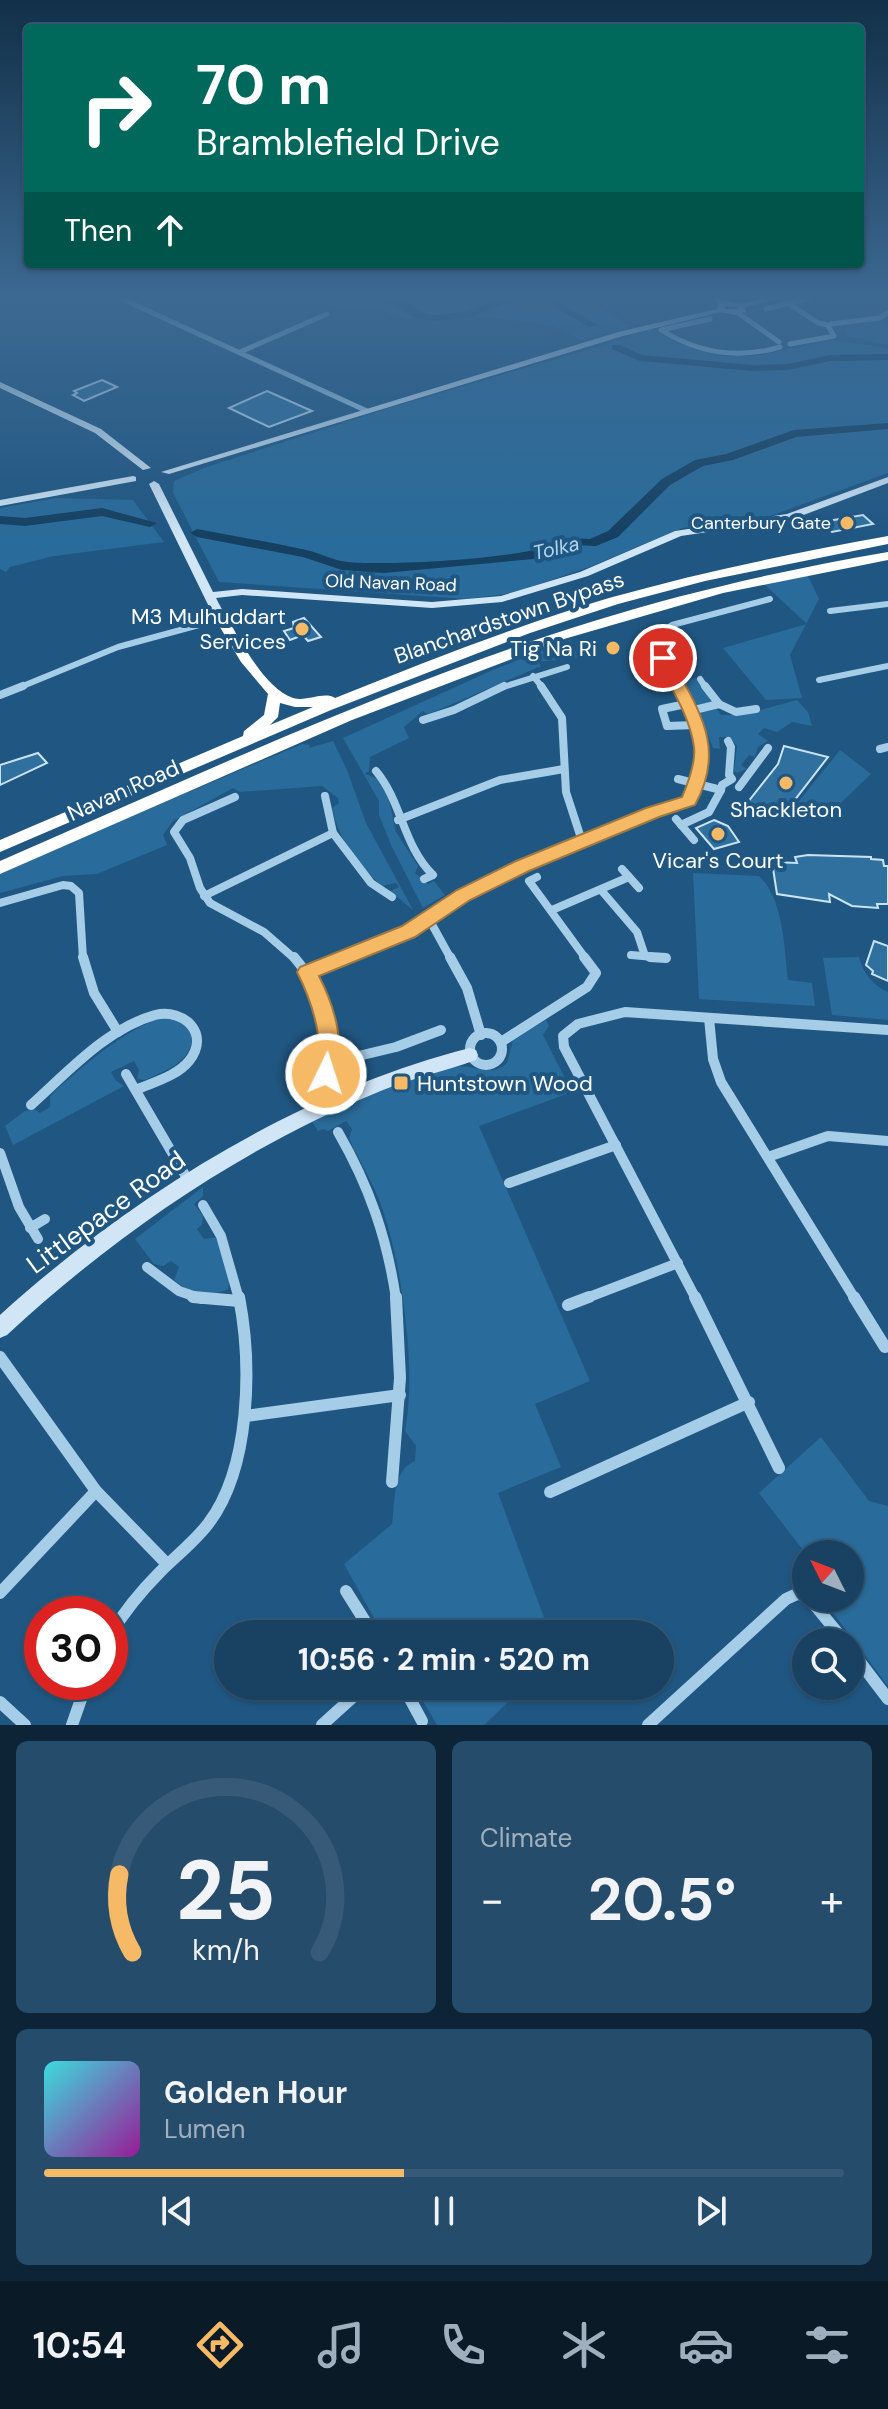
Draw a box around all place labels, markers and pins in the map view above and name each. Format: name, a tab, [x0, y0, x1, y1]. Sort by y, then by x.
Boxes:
place label: Canterbury Gate	[691, 511, 831, 535]
marker: Canterbury Gate	[838, 514, 856, 532]
place label: M3 Mulhuddart Services	[131, 602, 286, 656]
marker: M3 Mulhuddart Services	[293, 620, 311, 638]
pin	[629, 624, 697, 692]
place label: Tig Na Ri	[510, 634, 597, 663]
marker: Tig Na Ri	[604, 639, 622, 657]
marker: Shackleton	[777, 774, 795, 792]
place label: Shackleton	[730, 795, 842, 824]
marker: Vicar's Court	[709, 825, 727, 843]
place label: Vicar's Court	[652, 846, 784, 875]
place label: Huntstown Wood	[417, 1069, 593, 1098]
marker: Huntstown Wood	[392, 1074, 410, 1092]

